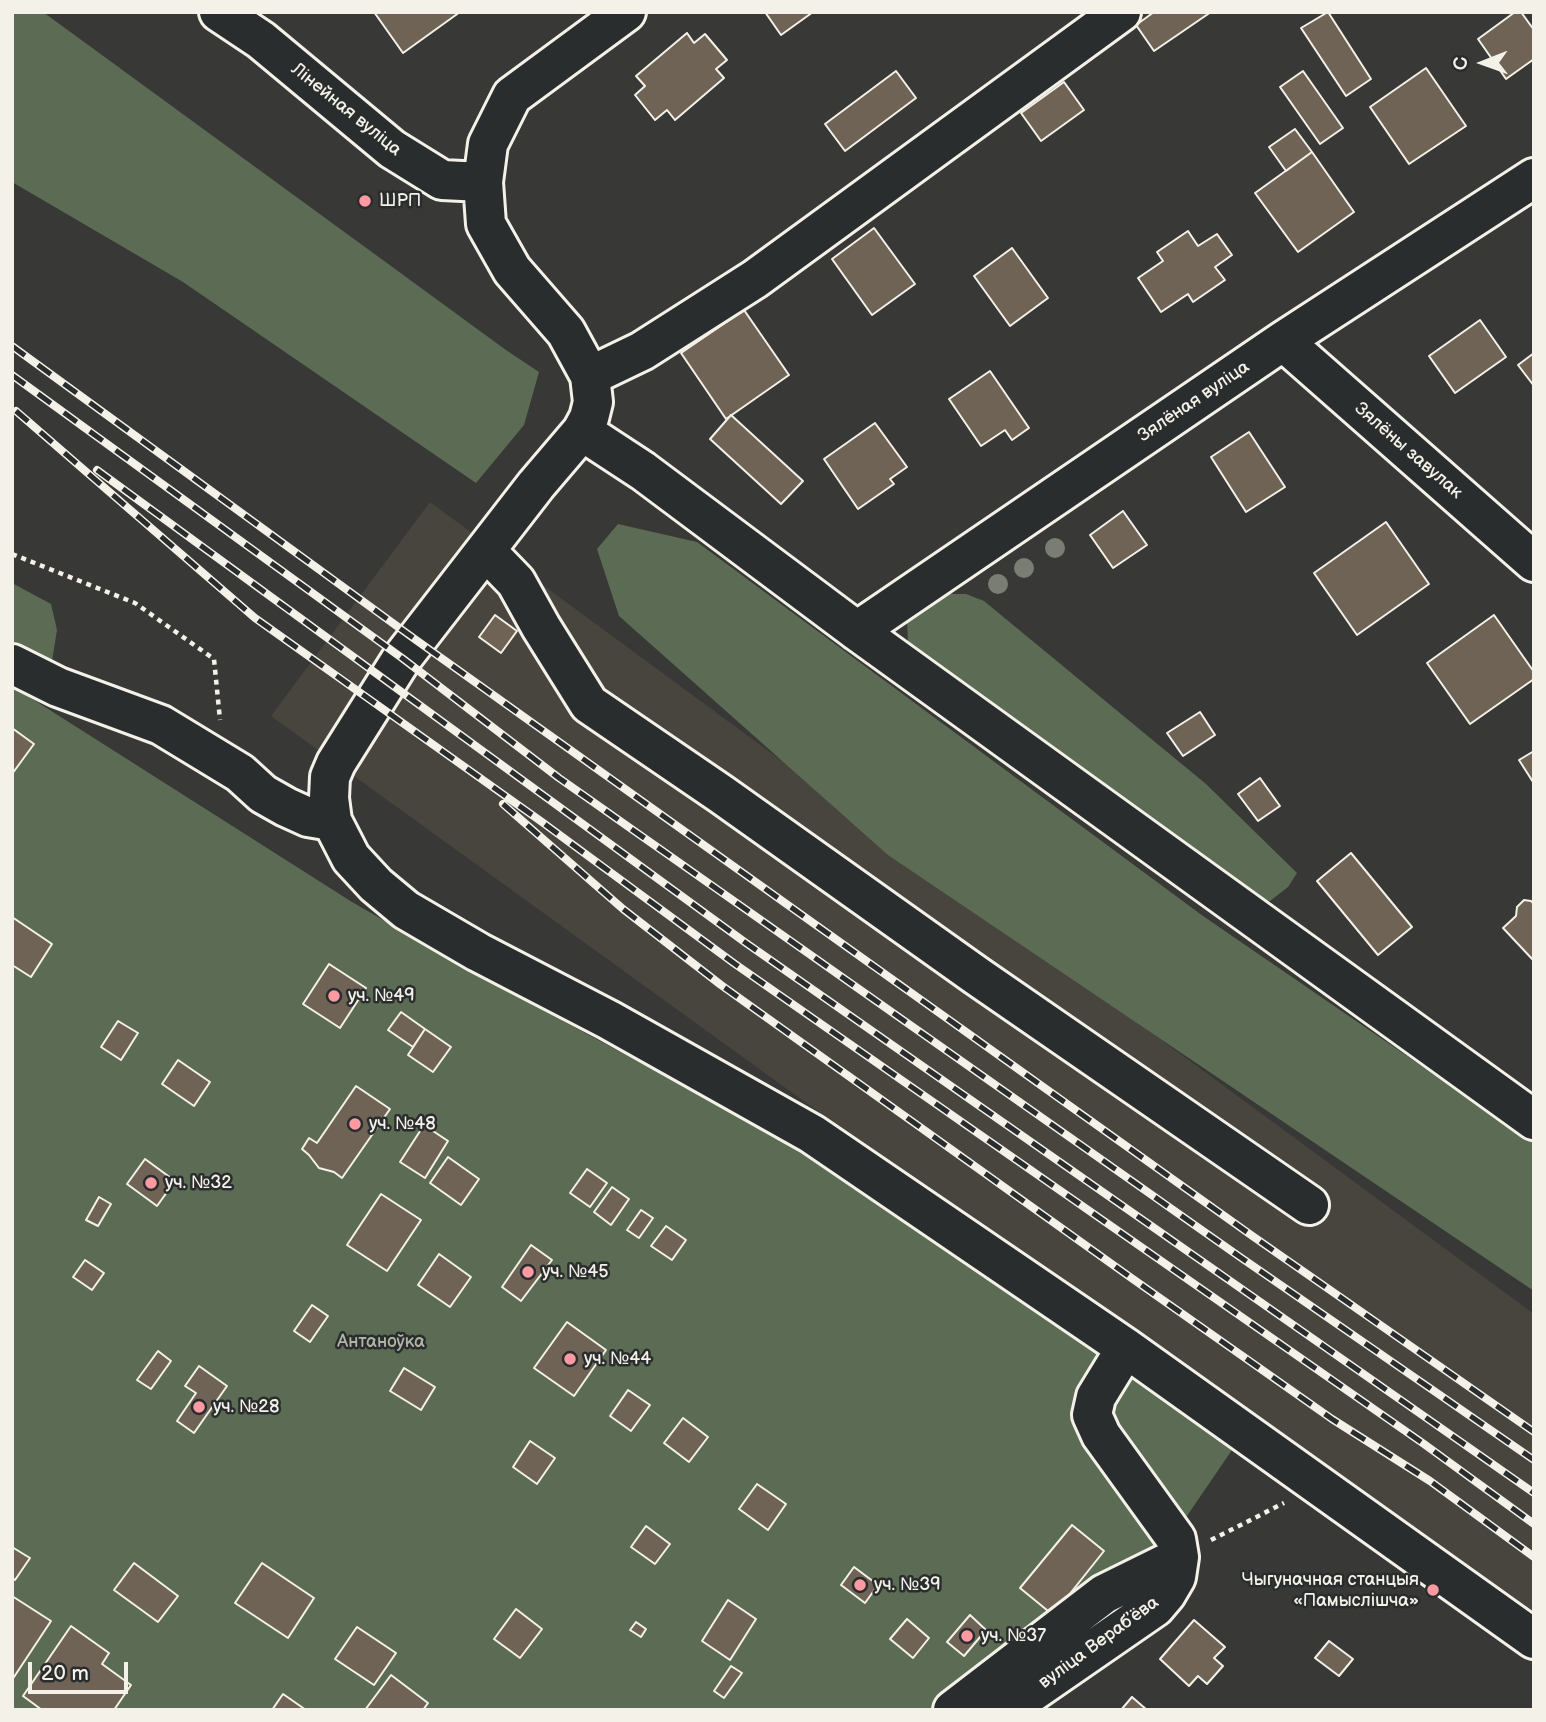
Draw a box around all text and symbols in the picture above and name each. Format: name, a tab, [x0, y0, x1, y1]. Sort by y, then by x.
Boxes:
north arrow	[1448, 28, 1518, 98]
text: С	[1450, 57, 1473, 70]
street label: Лінейная вуліца	[286, 59, 406, 161]
place label: ШРП	[379, 190, 421, 212]
marker: ШРП	[357, 193, 373, 209]
street label: Зялёная вуліца	[1134, 357, 1254, 447]
street label: Зялёны завулак	[1350, 398, 1466, 504]
place label: уч. №49	[348, 985, 415, 1007]
marker: уч. №49	[326, 988, 342, 1004]
place label: уч. №48	[369, 1113, 436, 1135]
marker: уч. №48	[347, 1116, 363, 1132]
place label: уч. №32	[165, 1172, 232, 1194]
marker: уч. №32	[143, 1175, 159, 1191]
place label: уч. №45	[542, 1261, 609, 1283]
marker: уч. №45	[520, 1264, 536, 1280]
park label: Антаноўка	[337, 1331, 425, 1353]
place label: уч. №44	[584, 1348, 651, 1370]
marker: уч. №44	[562, 1351, 578, 1367]
place label: уч. №28	[213, 1396, 279, 1418]
marker: уч. №28	[191, 1399, 207, 1415]
place label: Чыгуначная станцыя «Памыслішча»	[1242, 1569, 1419, 1612]
place label: уч. №39	[874, 1574, 941, 1596]
marker: уч. №39	[852, 1577, 868, 1593]
marker: Чыгуначная станцыя «Памыслішча»	[1425, 1582, 1441, 1598]
street label: вуліца Верабʼёва	[1035, 1592, 1163, 1694]
place label: уч. №37	[981, 1625, 1046, 1647]
marker: уч. №37	[959, 1628, 975, 1644]
scale bar	[32, 1648, 131, 1692]
text: 20 m	[41, 1661, 89, 1686]

